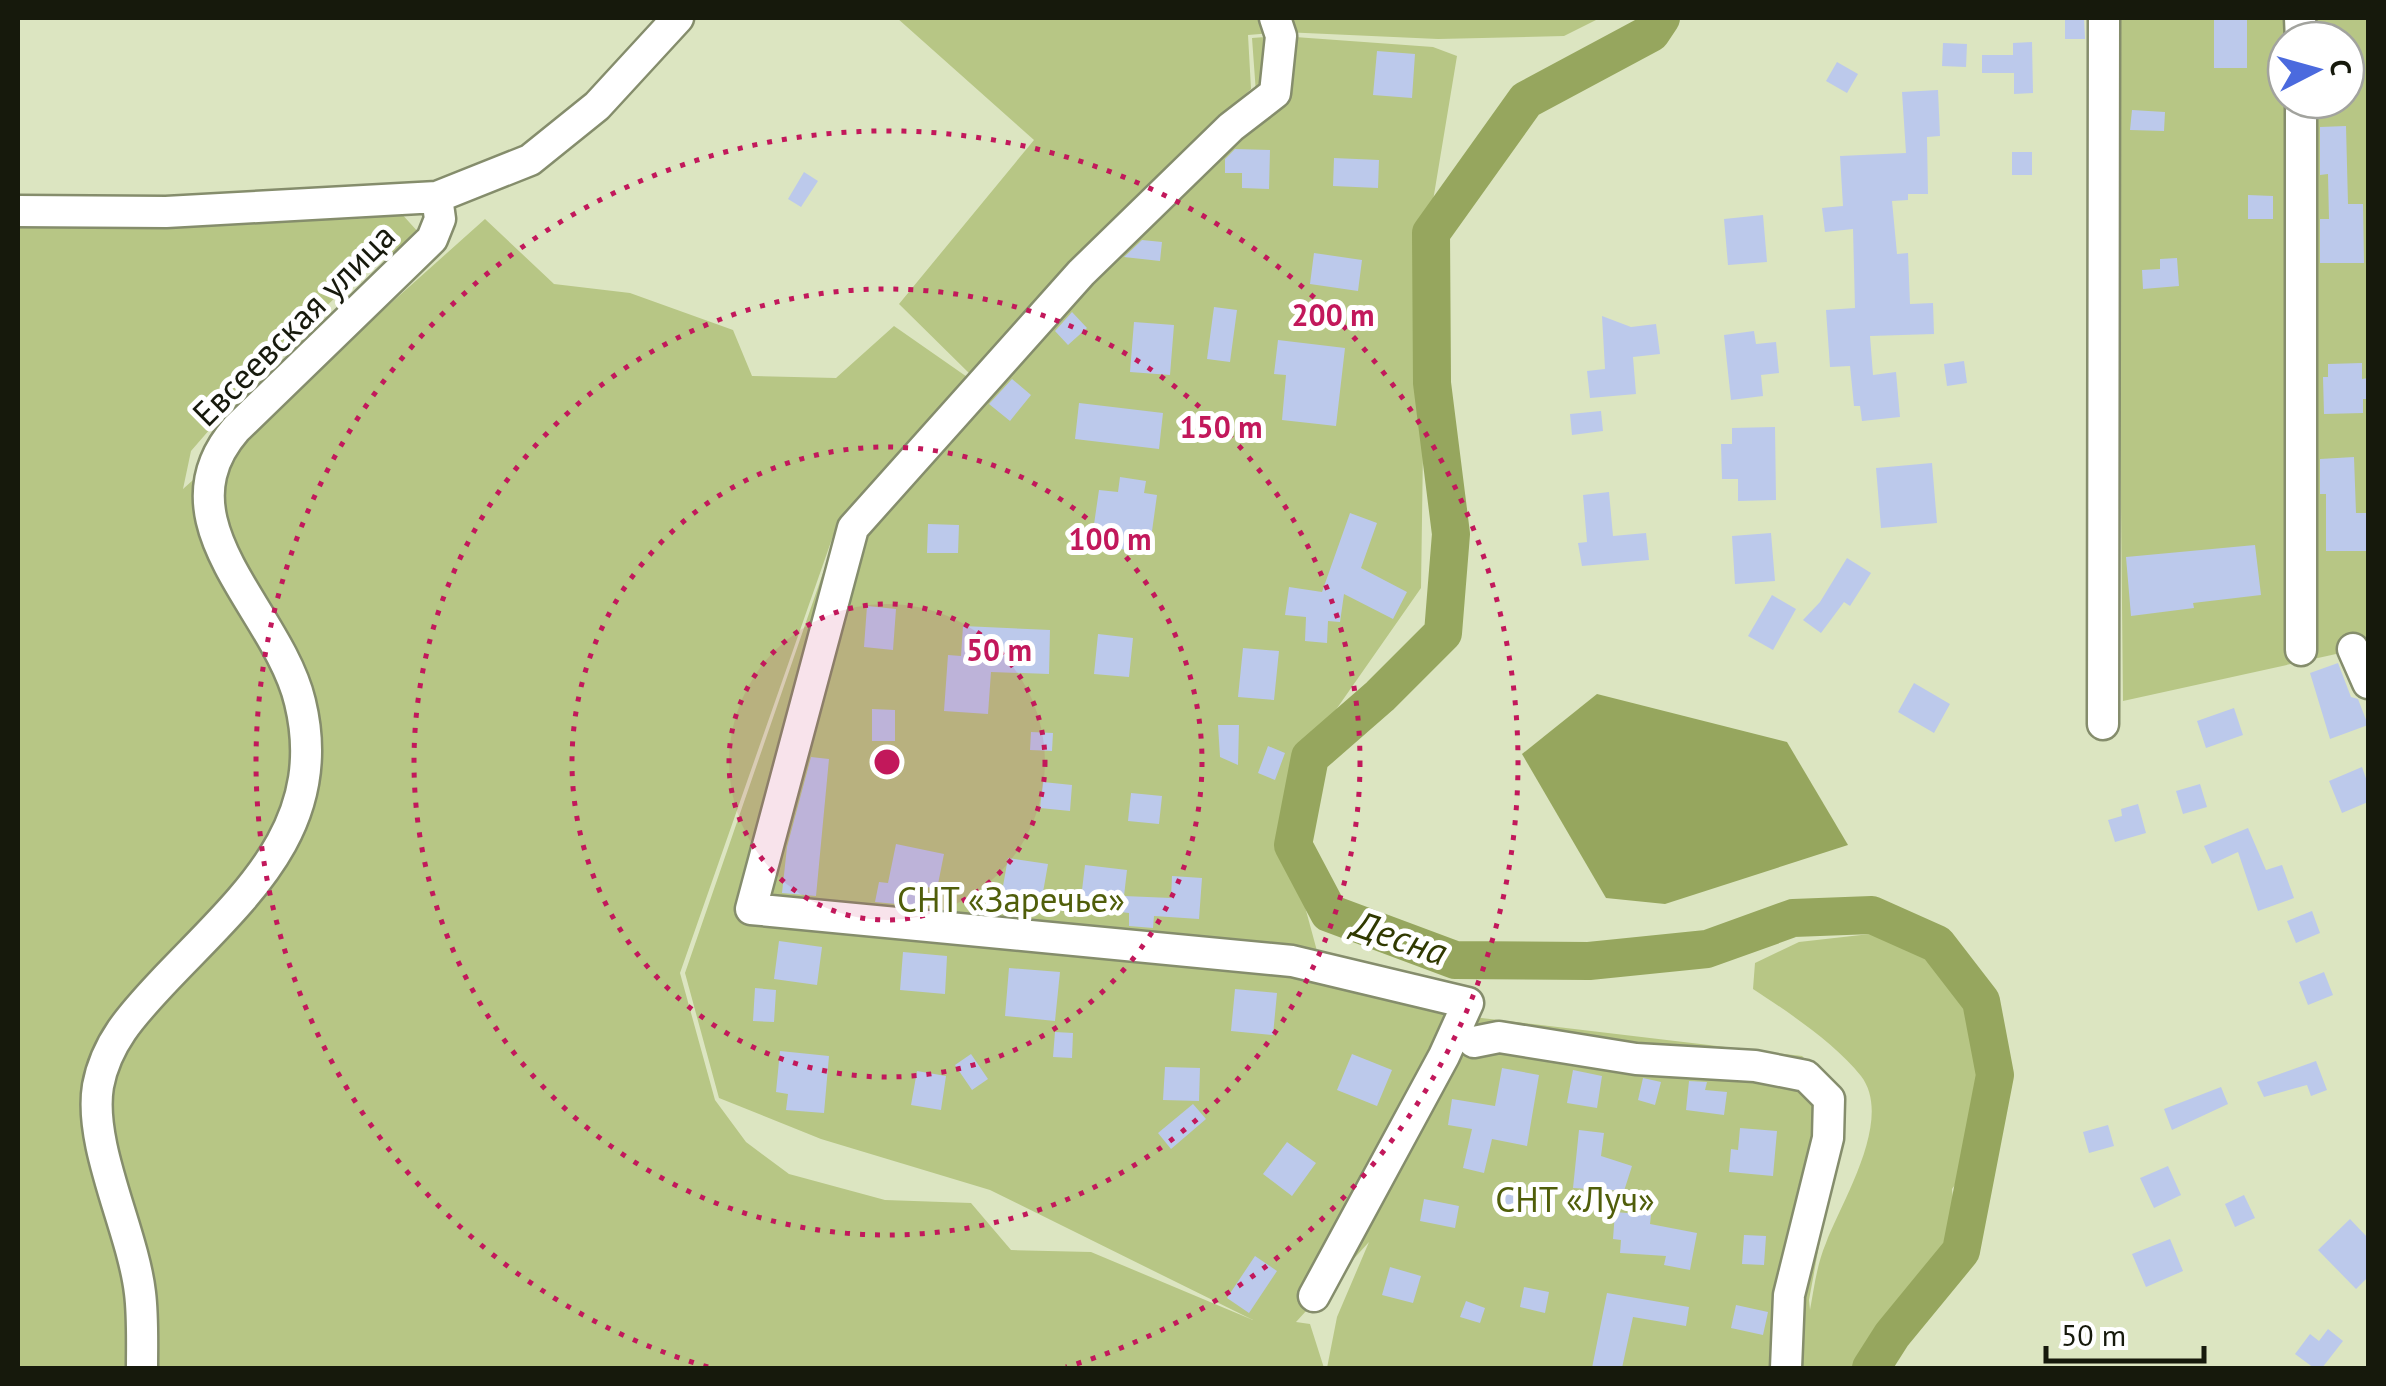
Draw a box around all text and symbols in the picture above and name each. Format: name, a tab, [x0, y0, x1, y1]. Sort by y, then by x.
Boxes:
north arrow	[2266, 20, 2366, 120]
text: С	[2322, 58, 2361, 77]
street label: Евсеевская улица	[182, 213, 405, 436]
text: 200 m	[1292, 295, 1374, 334]
text: 150 m	[1180, 407, 1262, 446]
text: 100 m	[1069, 519, 1151, 558]
text: 50 m	[966, 630, 1032, 669]
centre of rings	[869, 744, 905, 780]
park label: СНТ «Заречье»	[897, 876, 1125, 922]
water label: Десна	[1344, 897, 1454, 976]
park label: СНТ «Луч»	[1495, 1176, 1655, 1222]
scale bar	[2046, 1301, 2204, 1363]
text: 50 m	[2061, 1315, 2126, 1354]

